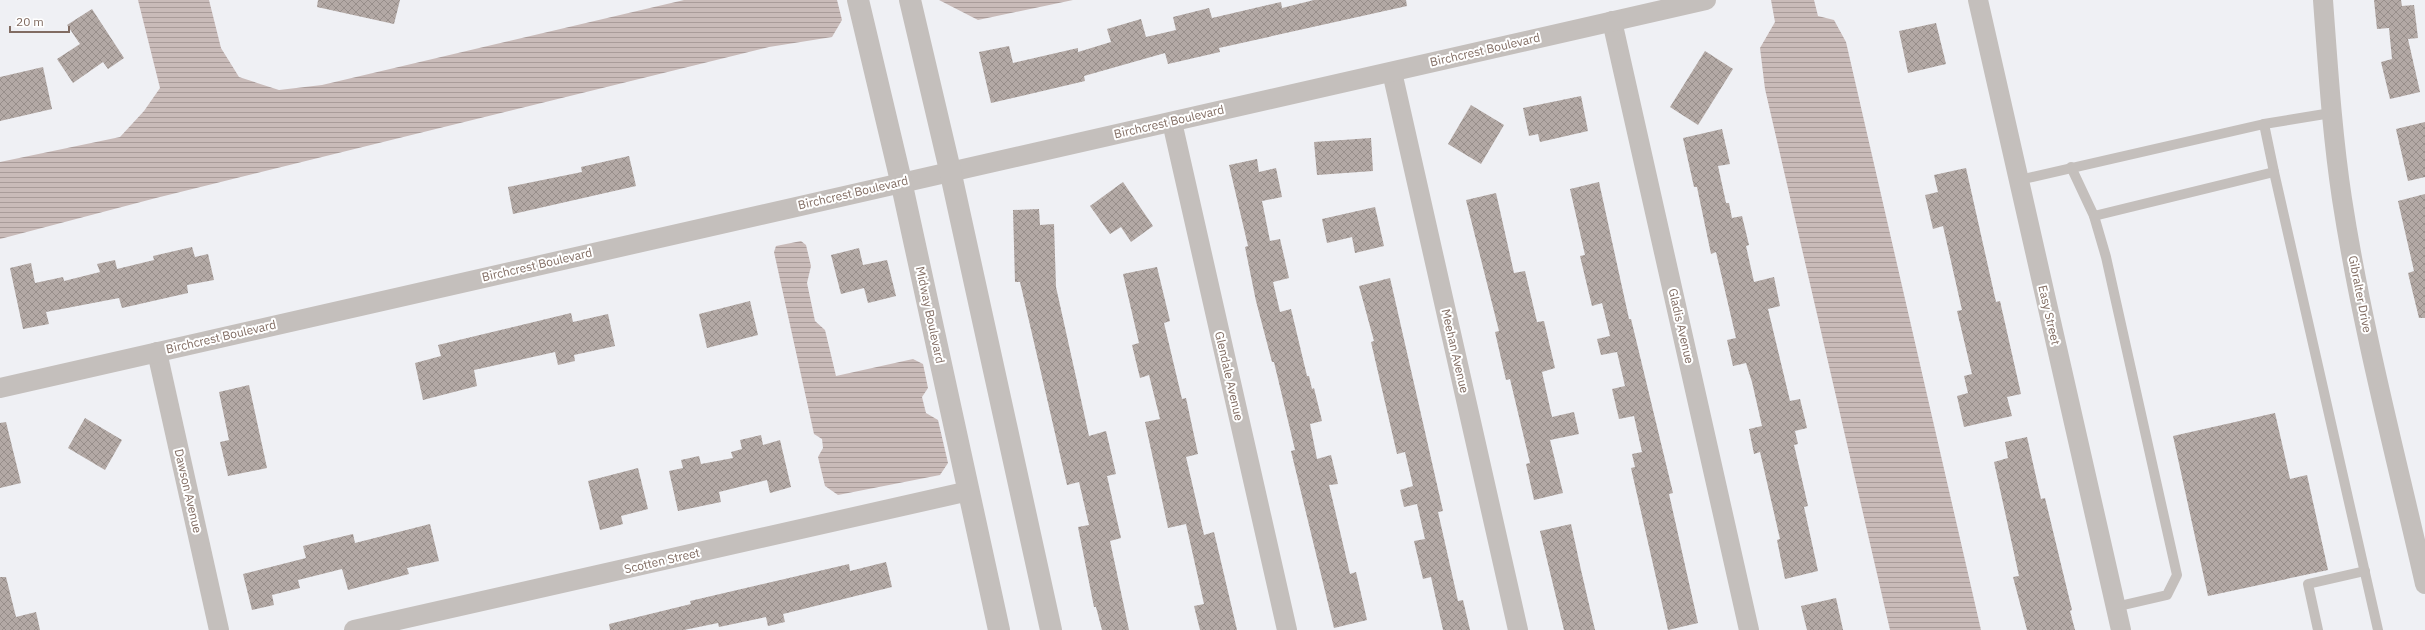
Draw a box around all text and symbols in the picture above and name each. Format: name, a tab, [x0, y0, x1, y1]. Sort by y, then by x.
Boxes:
scale bar	[10, 8, 69, 34]
text: 20 m	[16, 14, 44, 29]
street label: Birchcrest Boulevard	[1428, 30, 1541, 69]
street label: Birchcrest Boulevard	[1112, 102, 1225, 141]
street label: Birchcrest Boulevard	[796, 173, 909, 212]
street label: Birchcrest Boulevard	[480, 245, 593, 284]
street label: Gibralter Drive	[2346, 254, 2375, 334]
street label: Midway Boulevard	[913, 265, 948, 365]
street label: Easy Street	[2035, 284, 2064, 346]
street label: Gladis Avenue	[1666, 287, 1698, 365]
street label: Meehan Avenue	[1439, 307, 1473, 395]
street label: Birchcrest Boulevard	[164, 317, 277, 356]
street label: Glendale Avenue	[1212, 330, 1247, 422]
street label: Dawson Avenue	[172, 447, 206, 535]
street label: Scotten Street	[623, 545, 701, 576]

